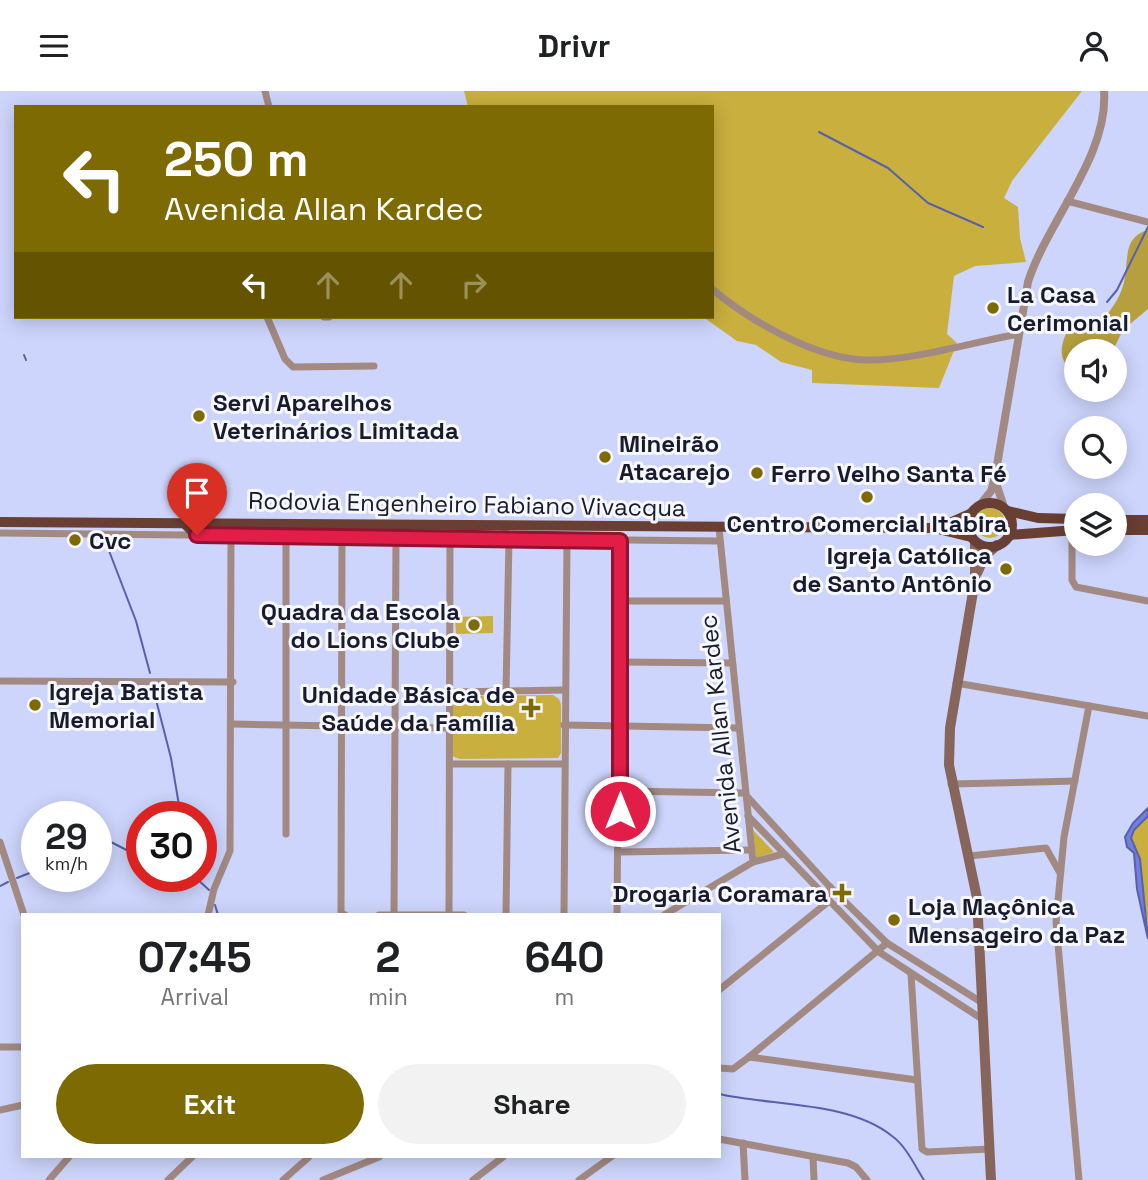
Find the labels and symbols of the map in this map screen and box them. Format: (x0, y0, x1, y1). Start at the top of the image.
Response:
place label: La Casa Cerimonial (1007, 279, 1129, 338)
marker: La Casa Cerimonial (985, 300, 1001, 316)
place label: Servi Aparelhos Veterinários Limitada (213, 387, 459, 446)
marker: Servi Aparelhos Veterinários Limitada (191, 408, 207, 424)
place label: Mineirão Atacarejo (619, 428, 730, 487)
marker: Mineirão Atacarejo (597, 449, 613, 465)
place label: Ferro Velho Santa Fé (771, 458, 1007, 489)
pin (167, 463, 227, 535)
marker: Ferro Velho Santa Fé (749, 465, 765, 481)
street label: Rodovia Engenheiro Fabiano Vivacqua (248, 485, 686, 523)
marker: Centro Comercial Itabira (859, 489, 875, 505)
place label: Centro Comercial Itabira (727, 508, 1008, 539)
place label: Cvc (89, 525, 131, 556)
marker: Cvc (67, 532, 83, 548)
place label: Igreja Católica de Santo Antônio (792, 540, 992, 599)
marker: Igreja Católica de Santo Antônio (998, 561, 1014, 577)
place label: Quadra da Escola do Lions Clube (261, 596, 460, 655)
street label: Avenida Allan Kardec (692, 613, 748, 855)
marker: Quadra da Escola do Lions Clube (466, 617, 482, 633)
place label: Igreja Batista Memorial (49, 676, 204, 735)
place label: Unidade Básica de Saúde da Família (302, 679, 515, 738)
marker: Igreja Batista Memorial (27, 697, 43, 713)
marker: Unidade Básica de Saúde da Família (521, 698, 541, 718)
position arrow (583, 774, 657, 848)
speed limit sign: 30 (126, 801, 217, 892)
place label: Drogaria Coramara (613, 878, 828, 909)
marker: Drogaria Coramara (834, 885, 850, 901)
place label: Loja Maçônica Mensageiro da Paz (908, 891, 1125, 950)
marker: Loja Maçônica Mensageiro da Paz (886, 912, 902, 928)

